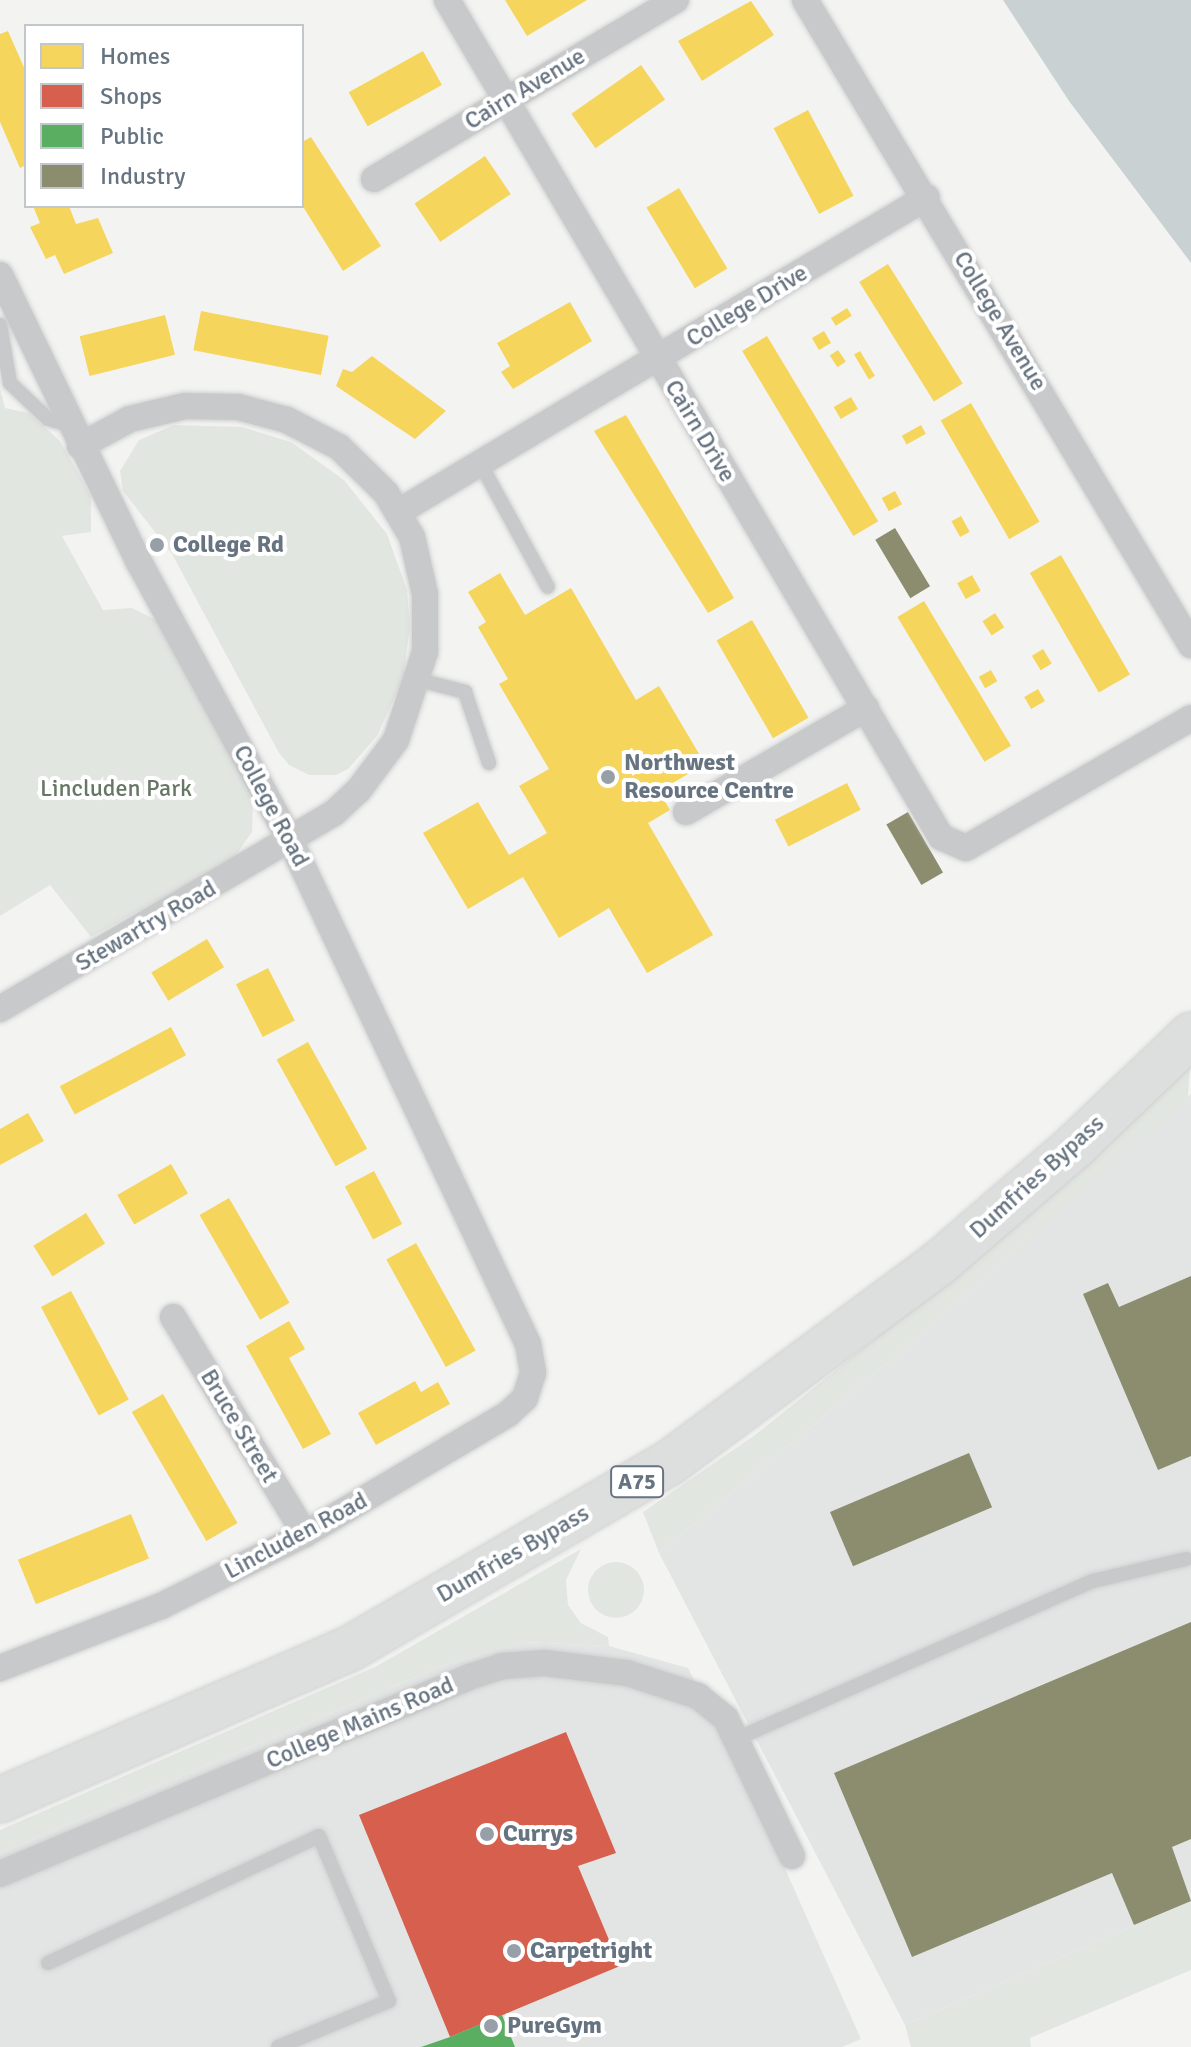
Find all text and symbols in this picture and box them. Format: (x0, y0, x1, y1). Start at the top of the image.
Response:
legend (24, 24, 304, 208)
text: Homes (100, 41, 170, 71)
street label: Cairn Avenue (460, 42, 590, 136)
text: Shops (100, 81, 162, 111)
text: Public (100, 121, 164, 151)
text: Industry (100, 161, 186, 191)
street label: College Avenue (947, 246, 1053, 396)
street label: College Drive (681, 259, 813, 353)
street label: Cairn Drive (658, 375, 742, 487)
place label: College Rd (173, 531, 284, 559)
marker: College Rd (148, 536, 166, 554)
street label: College Road (227, 740, 315, 872)
place label: Northwest Resource Centre (624, 749, 794, 805)
marker: Northwest Resource Centre (599, 768, 617, 786)
park label: Lincluden Park (40, 775, 192, 803)
street label: Stewartry Road (71, 874, 221, 978)
street label: Dumfries Bypass (964, 1109, 1110, 1245)
street label: Bruce Street (194, 1364, 284, 1488)
road number: A75 (609, 1464, 665, 1500)
street label: Lincluden Road (220, 1486, 372, 1586)
street label: Dumfries Bypass (432, 1499, 594, 1609)
street label: College Mains Road (262, 1671, 458, 1775)
place label: Currys (503, 1820, 573, 1848)
marker: Currys (478, 1825, 496, 1843)
place label: Carpetright (530, 1937, 652, 1965)
marker: Carpetright (505, 1942, 523, 1960)
place label: PureGym (507, 2012, 602, 2040)
marker: PureGym (482, 2017, 500, 2035)

